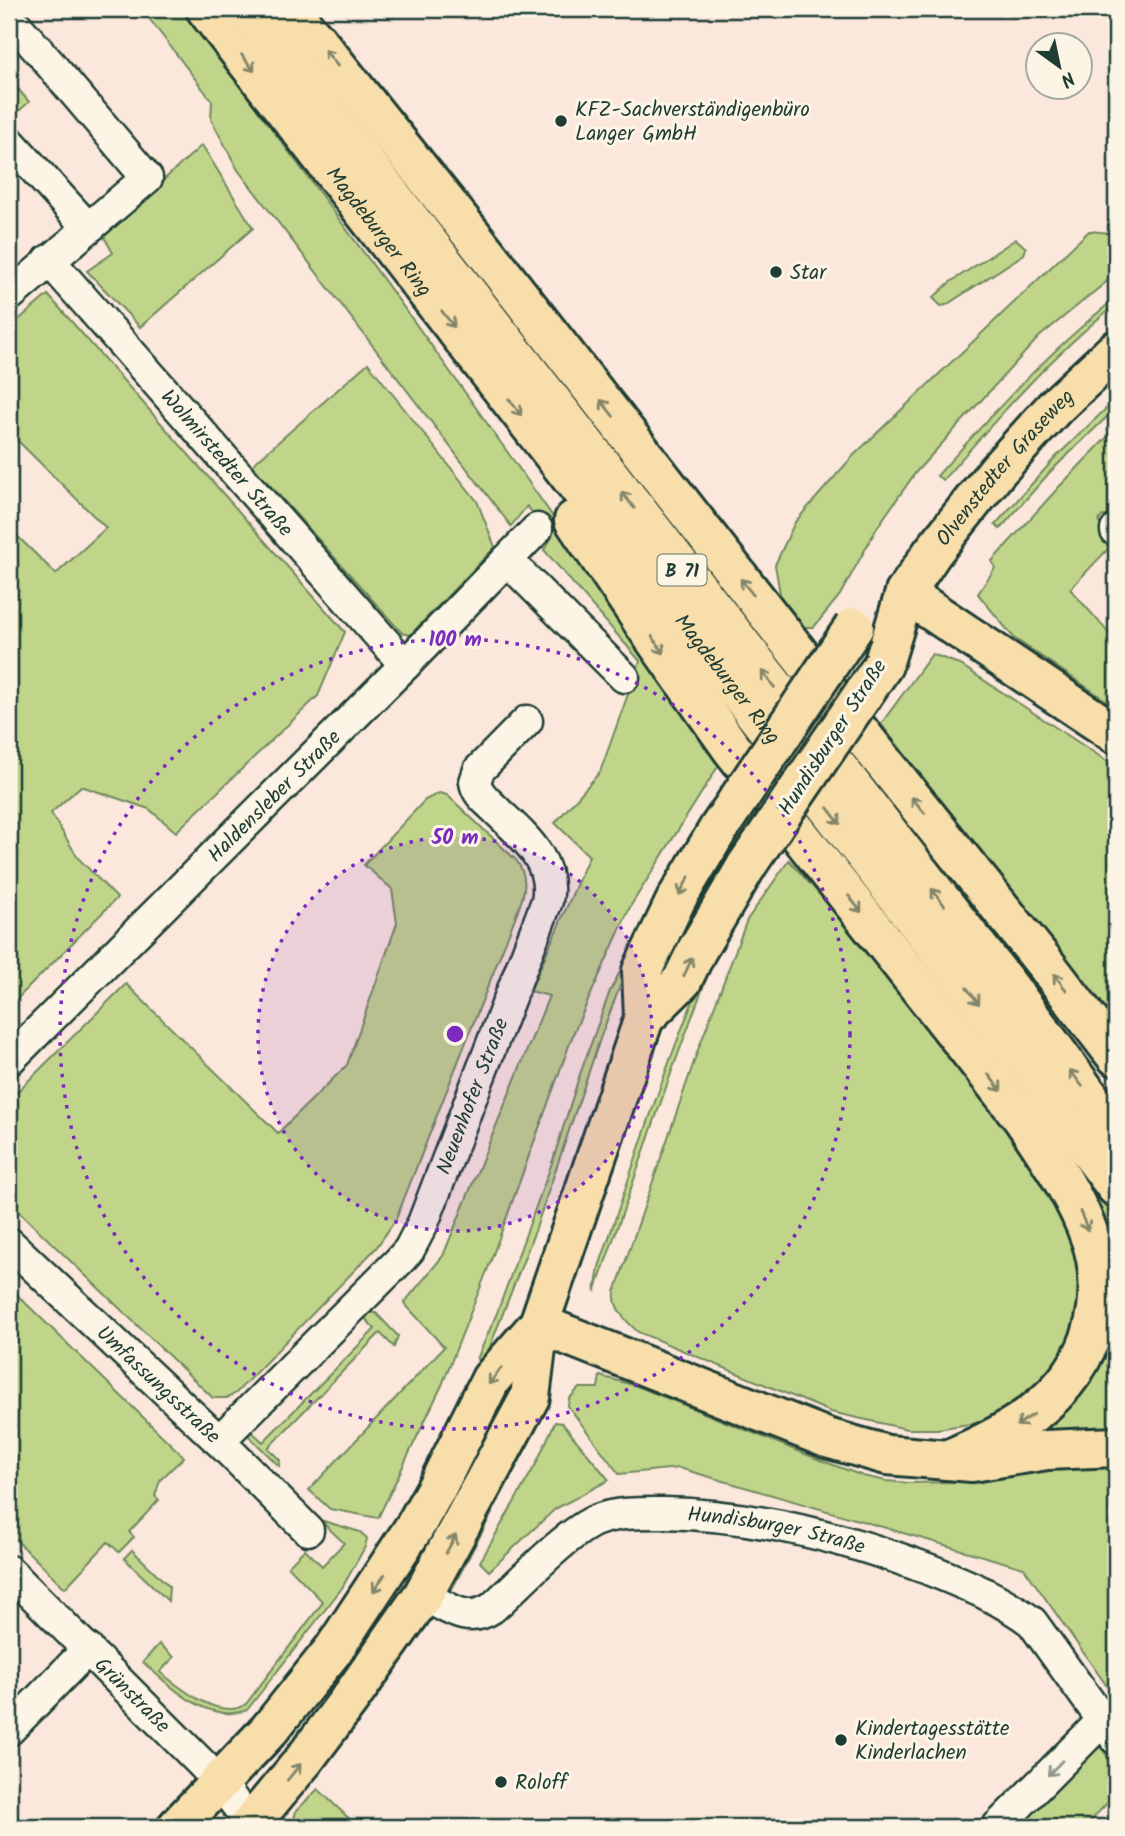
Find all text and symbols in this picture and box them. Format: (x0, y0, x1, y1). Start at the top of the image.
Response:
north arrow (1024, 32, 1094, 102)
one-way arrow (324, 50, 339, 68)
one-way arrow (241, 53, 256, 71)
text: N (1054, 63, 1080, 94)
place label: KFZ-Sachverständigenbüro Langer GmbH (575, 94, 810, 151)
marker: KFZ-Sachverständigenbüro Langer GmbH (553, 113, 569, 129)
street label: Magdeburger Ring (317, 160, 440, 305)
place label: Star (790, 257, 827, 290)
marker: Star (768, 264, 784, 280)
one-way arrow (441, 310, 456, 328)
street label: Wolmirstedter Straße (152, 382, 301, 546)
street label: Olvenstedter Graseweg (928, 382, 1083, 554)
one-way arrow (508, 397, 523, 416)
one-way arrow (599, 399, 614, 417)
one-way arrow (620, 491, 635, 509)
road number: B 71 (658, 554, 706, 586)
one-way arrow (740, 578, 755, 596)
street label: Magdeburger Ring (665, 607, 788, 752)
text: 100 m (428, 624, 482, 657)
one-way arrow (651, 635, 665, 654)
street label: Hundisburger Straße (770, 653, 897, 822)
one-way arrow (760, 670, 775, 688)
street label: Haldensleber Straße (200, 722, 350, 871)
one-way arrow (910, 796, 925, 814)
one-way arrow (827, 806, 842, 825)
text: 50 m (431, 822, 478, 855)
one-way arrow (677, 875, 690, 896)
one-way arrow (931, 888, 946, 906)
one-way arrow (847, 894, 862, 913)
one-way arrow (682, 957, 695, 978)
one-way arrow (1052, 973, 1067, 992)
one-way arrow (966, 986, 981, 1005)
street label: Neuenhofer Straße (428, 1013, 519, 1180)
centre of rings (443, 1022, 467, 1046)
one-way arrow (1068, 1069, 1083, 1088)
one-way arrow (988, 1073, 1003, 1092)
one-way arrow (1078, 1210, 1091, 1231)
street label: Umfassungsstraße (88, 1318, 228, 1453)
one-way arrow (487, 1367, 502, 1385)
one-way arrow (1015, 1413, 1035, 1427)
street label: Hundisburger Straße (686, 1499, 869, 1565)
one-way arrow (444, 1535, 458, 1555)
one-way arrow (371, 1573, 386, 1592)
street label: Grünstraße (86, 1650, 178, 1742)
place label: Kindertagesstätte Kinderlachen (855, 1713, 1010, 1770)
marker: Kindertagesstätte Kinderlachen (833, 1732, 849, 1748)
one-way arrow (1047, 1760, 1064, 1777)
one-way arrow (287, 1763, 302, 1781)
place label: Roloff (515, 1767, 569, 1800)
marker: Roloff (493, 1774, 509, 1790)

